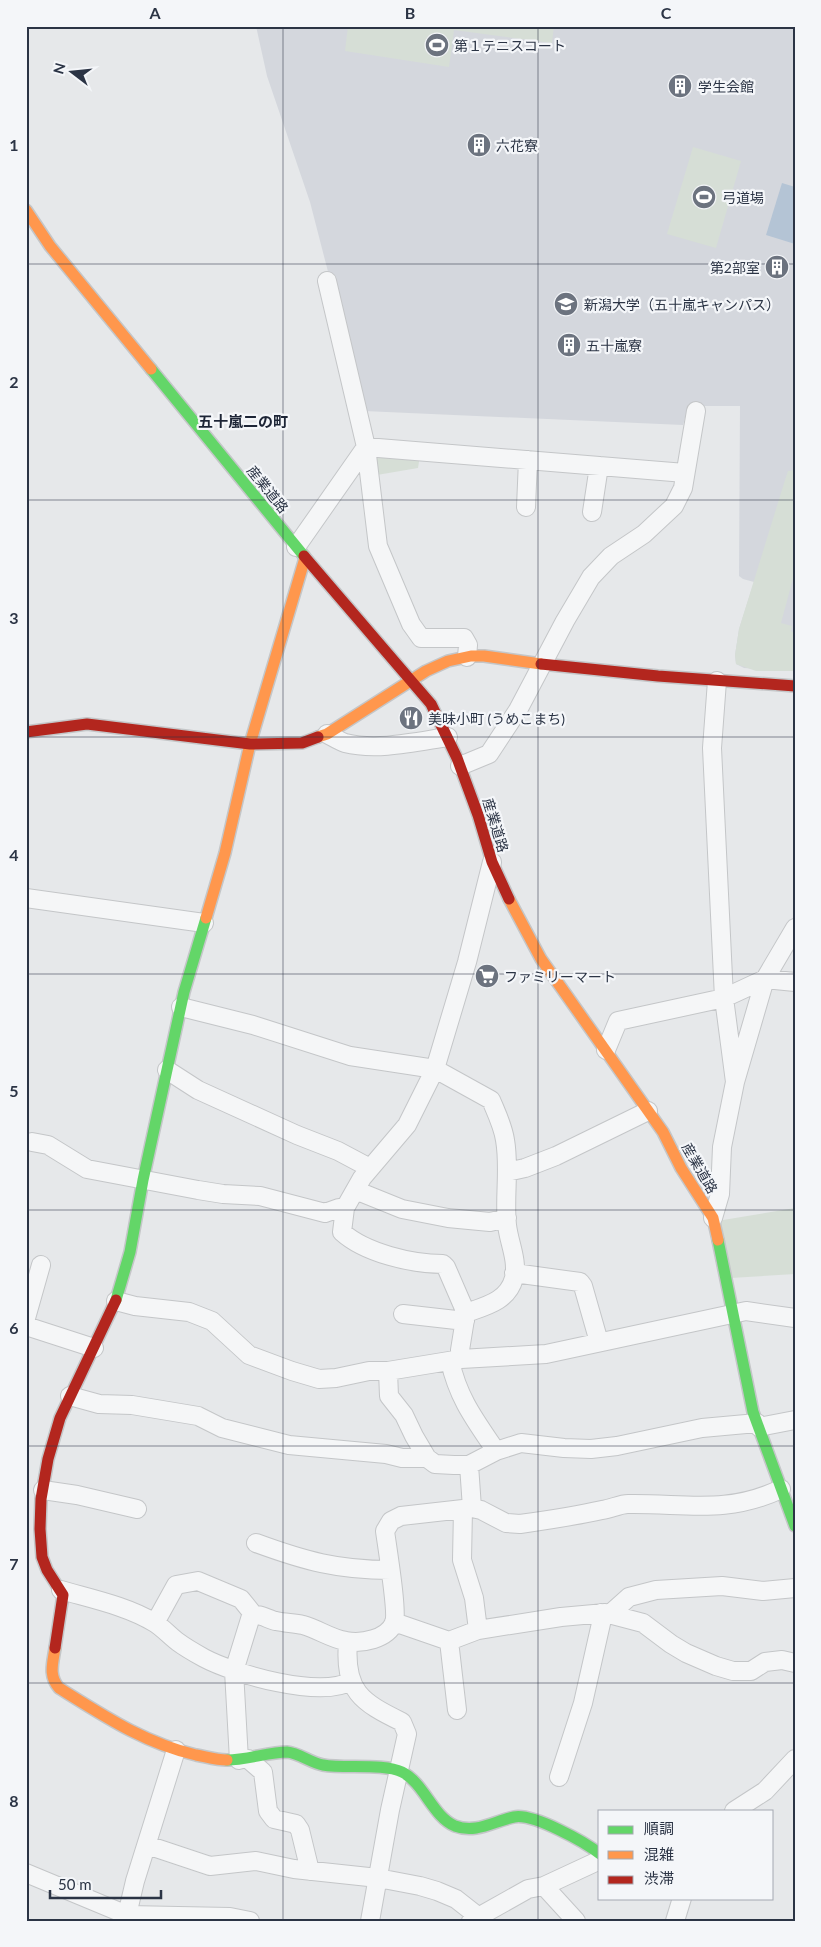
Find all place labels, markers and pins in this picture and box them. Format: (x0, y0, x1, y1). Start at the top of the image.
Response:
sports icon: 第１テニスコート (424, 32, 450, 58)
place label: 第１テニスコート (454, 37, 566, 54)
building icon: 学生会館 (667, 73, 693, 99)
place label: 学生会館 (698, 78, 754, 95)
building icon: 六花寮 (466, 132, 492, 158)
place label: 六花寮 (496, 137, 538, 154)
sports icon: 弓道場 (691, 184, 717, 210)
place label: 弓道場 (722, 189, 764, 206)
building icon: 第2部室 (764, 254, 790, 280)
place label: 第2部室 (710, 259, 760, 276)
school or university icon: 新潟大学（五十嵐キャンパス） (553, 291, 579, 317)
place label: 新潟大学（五十嵐キャンパス） (584, 296, 780, 313)
building icon: 五十嵐寮 (556, 332, 582, 358)
place label: 五十嵐寮 (586, 337, 642, 354)
restaurant icon: 美味小町 (うめこまち) (398, 705, 424, 731)
place label: 美味小町 (うめこまち) (428, 710, 565, 727)
supermarket icon: ファミリーマート (474, 963, 500, 989)
place label: ファミリーマート (504, 968, 616, 985)

